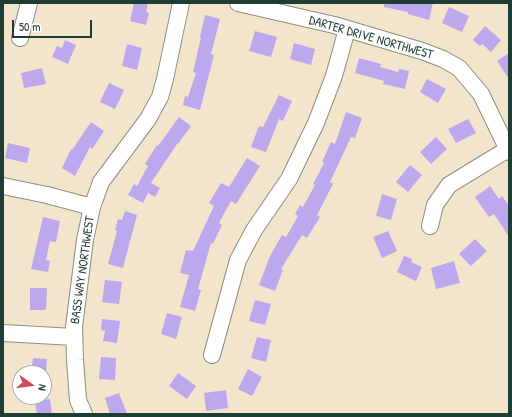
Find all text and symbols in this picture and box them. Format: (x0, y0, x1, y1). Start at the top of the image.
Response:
scale bar (14, 12, 94, 38)
street label: DARTER DRIVE NORTHWEST (307, 13, 435, 63)
text: 50 m (19, 18, 40, 35)
street label: BASS WAY NORTHWEST (68, 215, 98, 325)
north arrow (12, 365, 52, 405)
text: N (35, 383, 50, 392)

